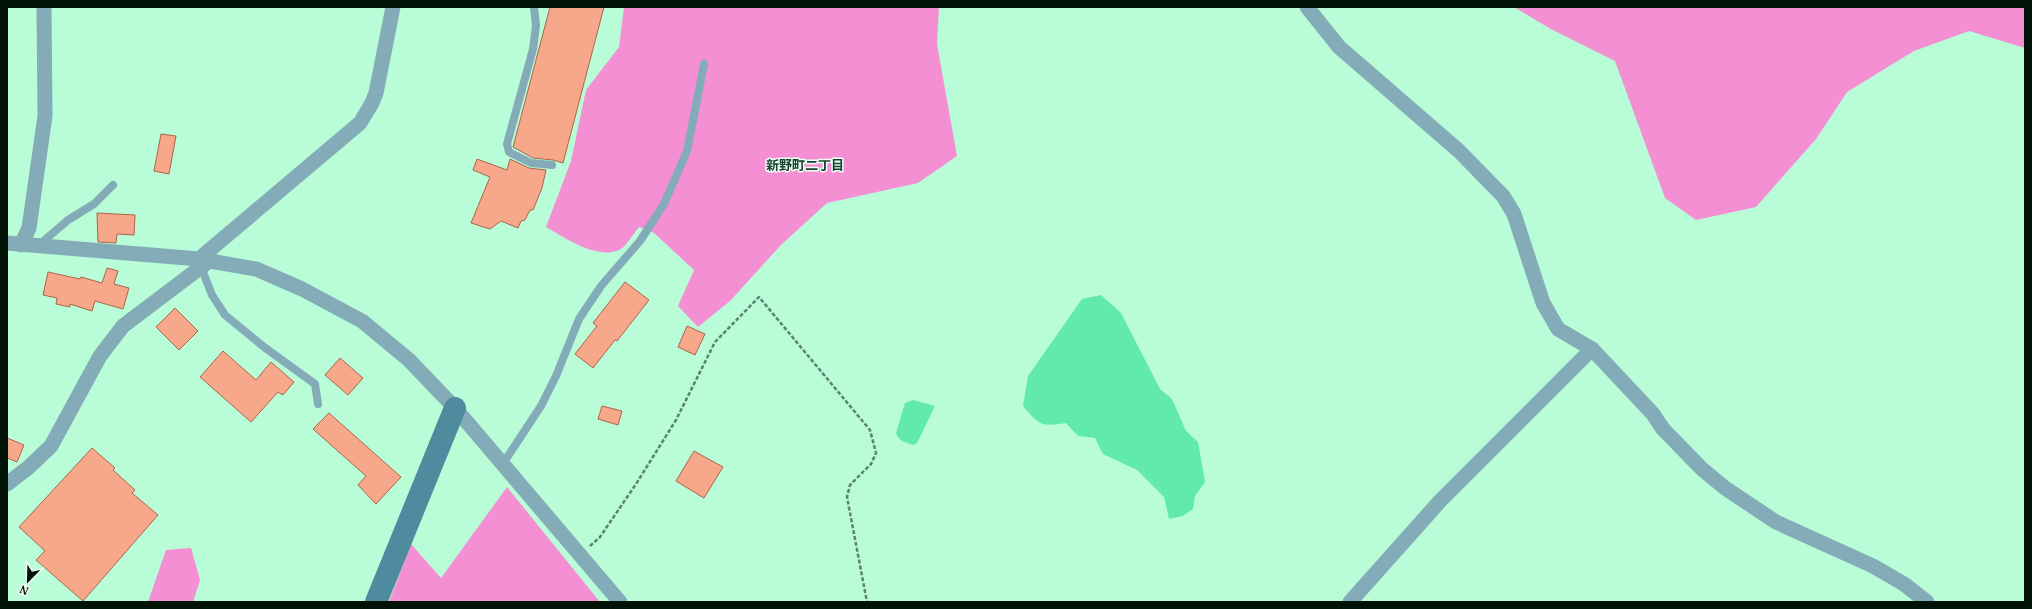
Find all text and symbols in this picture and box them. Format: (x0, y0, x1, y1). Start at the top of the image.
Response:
district label: 新野町二丁目 (766, 156, 844, 174)
north arrow (8, 561, 48, 601)
text: N (17, 582, 31, 598)

